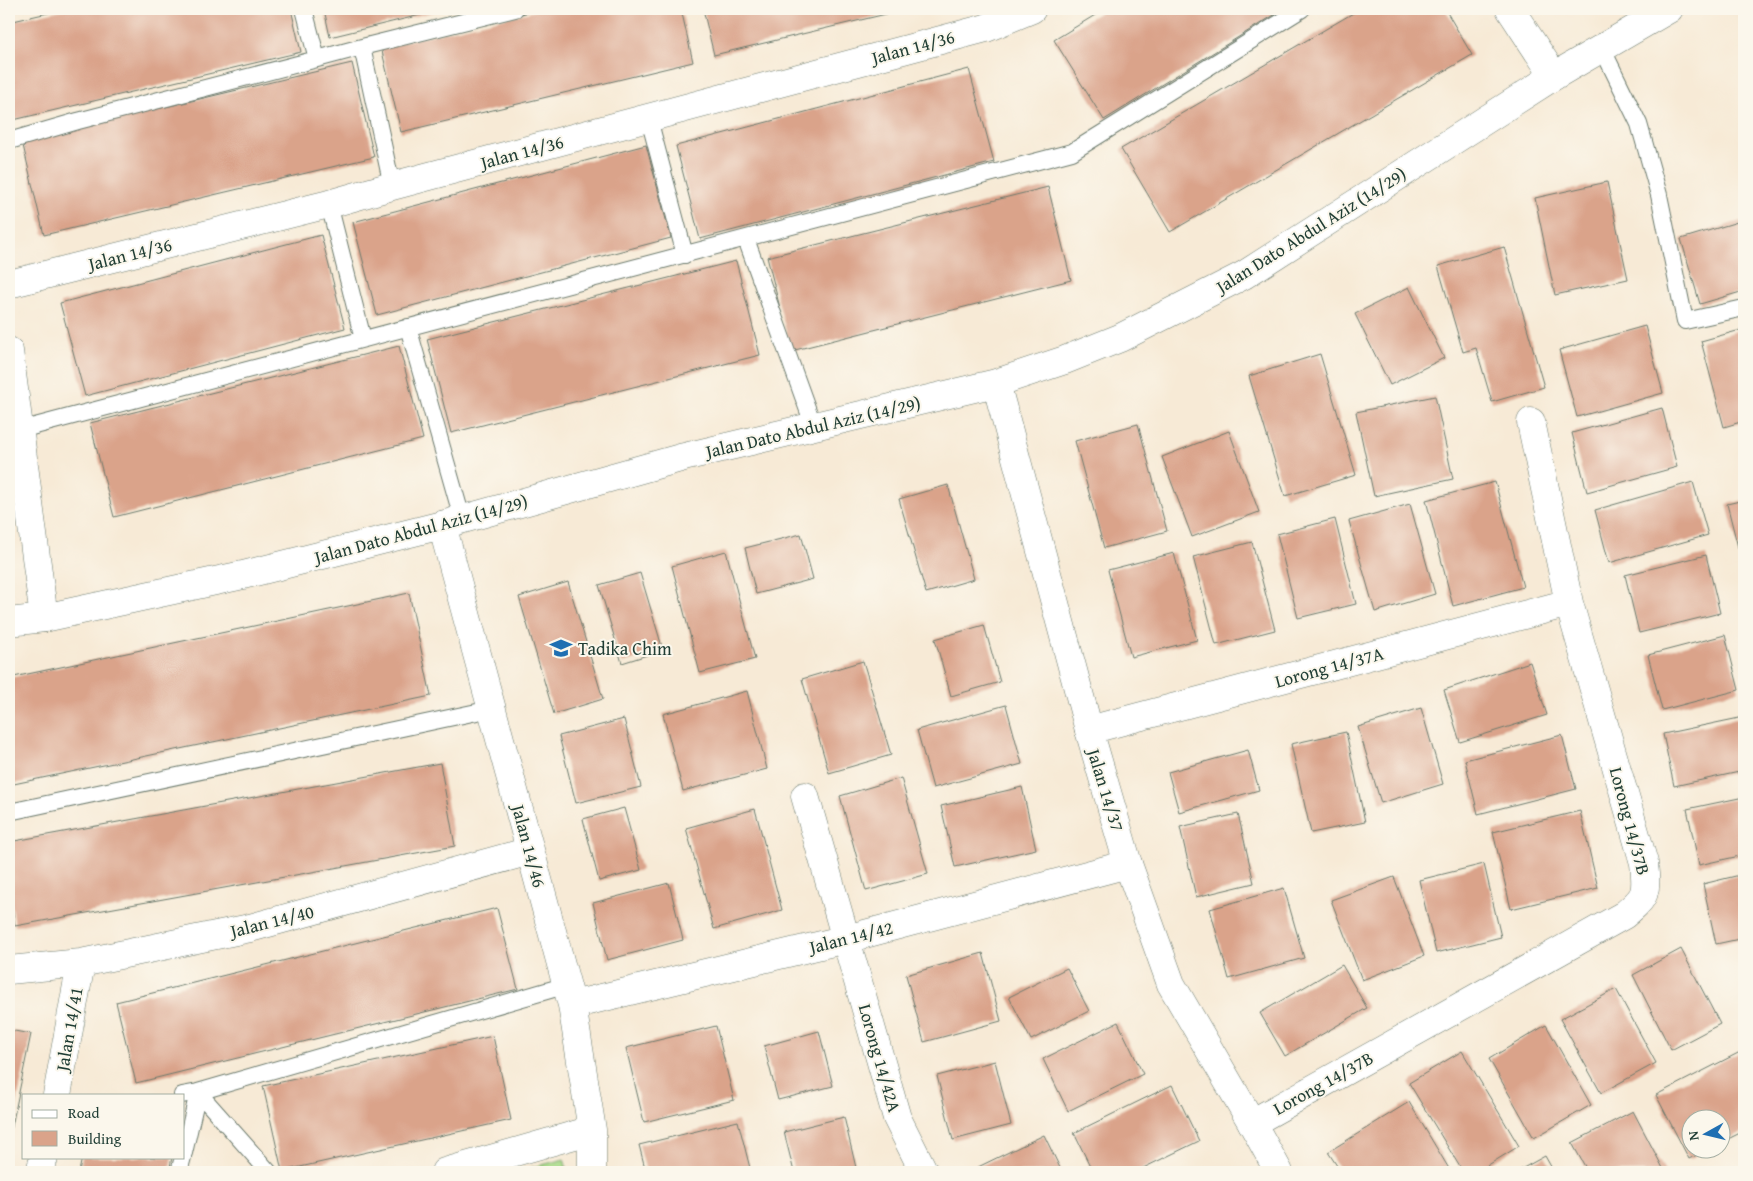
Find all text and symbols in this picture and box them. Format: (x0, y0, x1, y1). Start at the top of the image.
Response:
street label: Jalan 14/36 (867, 23, 958, 72)
street label: Jalan 14/36 (476, 128, 567, 177)
street label: Jalan Dato Abdul Aziz (14/29) (1209, 160, 1411, 301)
street label: Jalan 14/36 (84, 231, 174, 278)
street label: Jalan Dato Abdul Aziz (14/29) (701, 389, 923, 465)
street label: Jalan Dato Abdul Aziz (14/29) (309, 488, 531, 571)
school or university icon: Tadika Chim (548, 635, 574, 661)
place label: Tadika Chim (578, 635, 672, 662)
street label: Lorong 14/37A (1272, 640, 1386, 694)
street label: Jalan 14/37 (1080, 744, 1131, 835)
street label: Lorong 14/37B (1603, 764, 1657, 878)
street label: Jalan 14/46 (504, 800, 553, 891)
street label: Jalan 14/40 (226, 898, 317, 945)
street label: Jalan 14/42 (805, 914, 895, 961)
street label: Jalan 14/41 (48, 985, 90, 1075)
street label: Lorong 14/42A (852, 1001, 908, 1115)
street label: Lorong 14/37B (1268, 1044, 1378, 1122)
legend (22, 1094, 185, 1158)
text: Road (68, 1102, 99, 1123)
north arrow (1680, 1108, 1730, 1158)
text: Building (68, 1128, 122, 1149)
text: N (1682, 1129, 1704, 1142)

